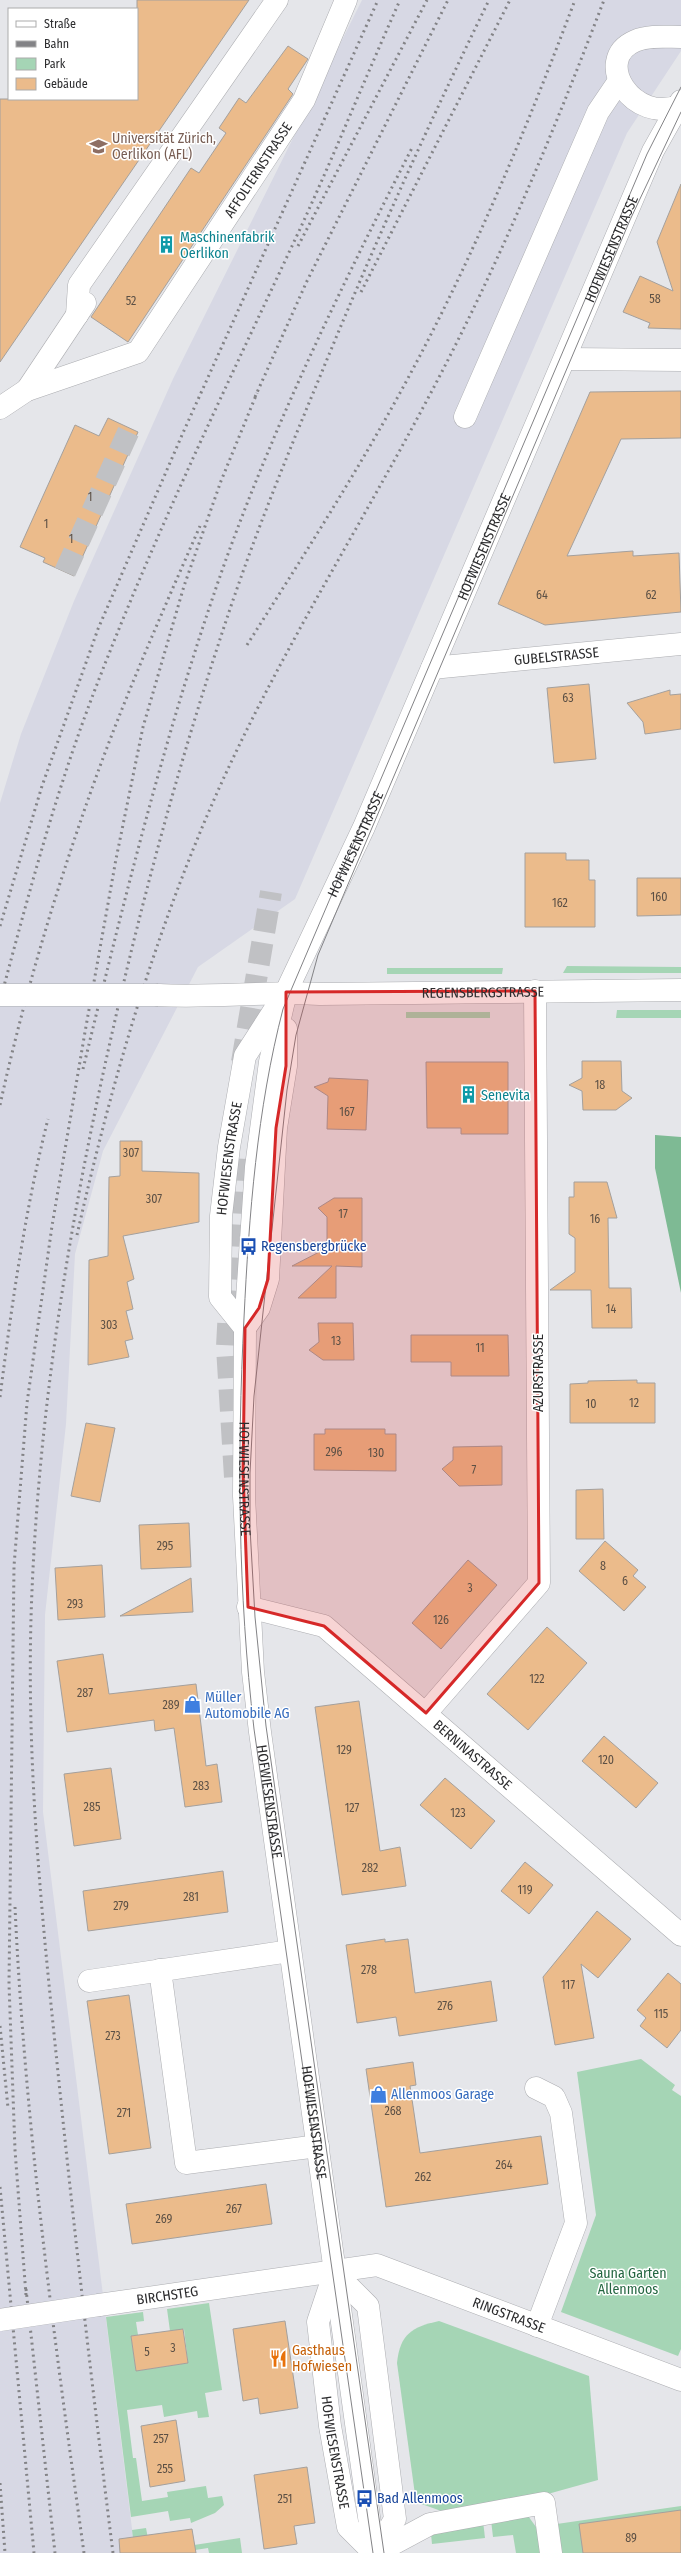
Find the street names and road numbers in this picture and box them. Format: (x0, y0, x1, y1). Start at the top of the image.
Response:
street label: AFFOLTERNSTRASSE (221, 119, 296, 221)
street label: HOFWIESENSTRASSE (581, 193, 642, 305)
street label: HOFWIESENSTRASSE (454, 491, 515, 603)
street label: GUBELSTRASSE (513, 644, 600, 669)
street label: HOFWIESENSTRASSE (324, 788, 387, 900)
street label: REGENSBERGSTRASSE (422, 984, 545, 1002)
street label: HOFWIESENSTRASSE (213, 1100, 246, 1216)
street label: AZURSTRASSE (530, 1334, 547, 1412)
street label: HOFWIESENSTRASSE (235, 1422, 254, 1537)
street label: BERNINASTRASSE (430, 1716, 515, 1794)
street label: HOFWIESENSTRASSE (253, 1744, 286, 1860)
street label: HOFWIESENSTRASSE (297, 2065, 330, 2181)
street label: BIRCHSTEG (135, 2283, 199, 2308)
street label: RINGSTRASSE (470, 2294, 548, 2337)
street label: HOFWIESENSTRASSE (318, 2395, 353, 2511)

